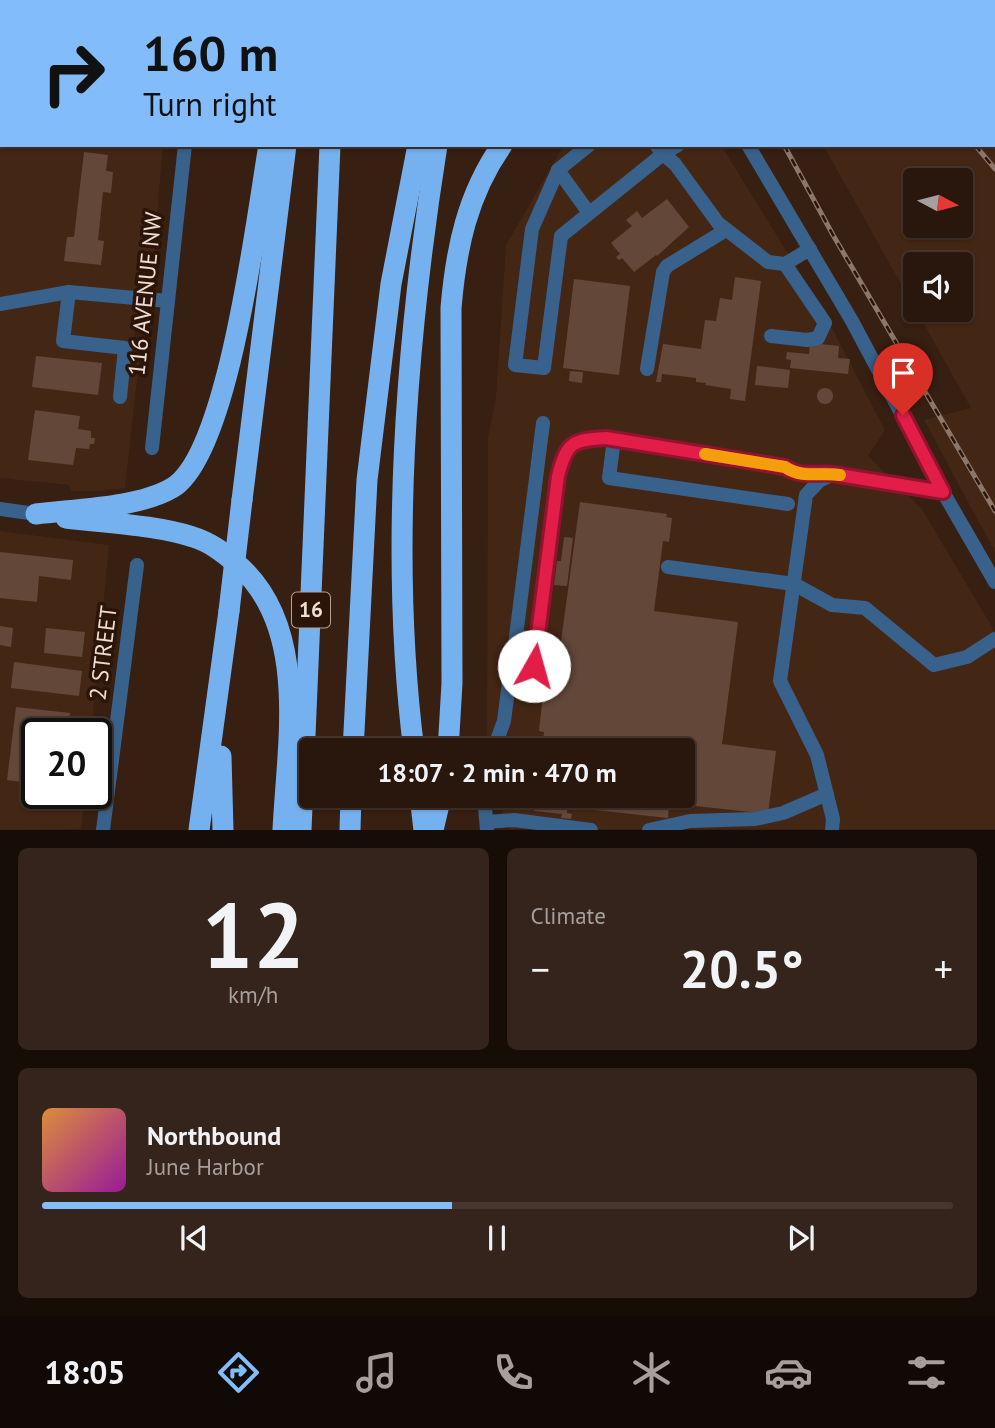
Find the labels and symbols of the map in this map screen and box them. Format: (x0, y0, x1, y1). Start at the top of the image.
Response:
north arrow (903, 168, 973, 238)
street label: 116 AVENUE NW (121, 211, 168, 377)
pin (873, 343, 933, 415)
road number: 16 (292, 592, 330, 628)
street label: 2 STREET (82, 604, 123, 702)
position arrow (497, 629, 571, 703)
speed limit sign: 20 (21, 718, 112, 809)

